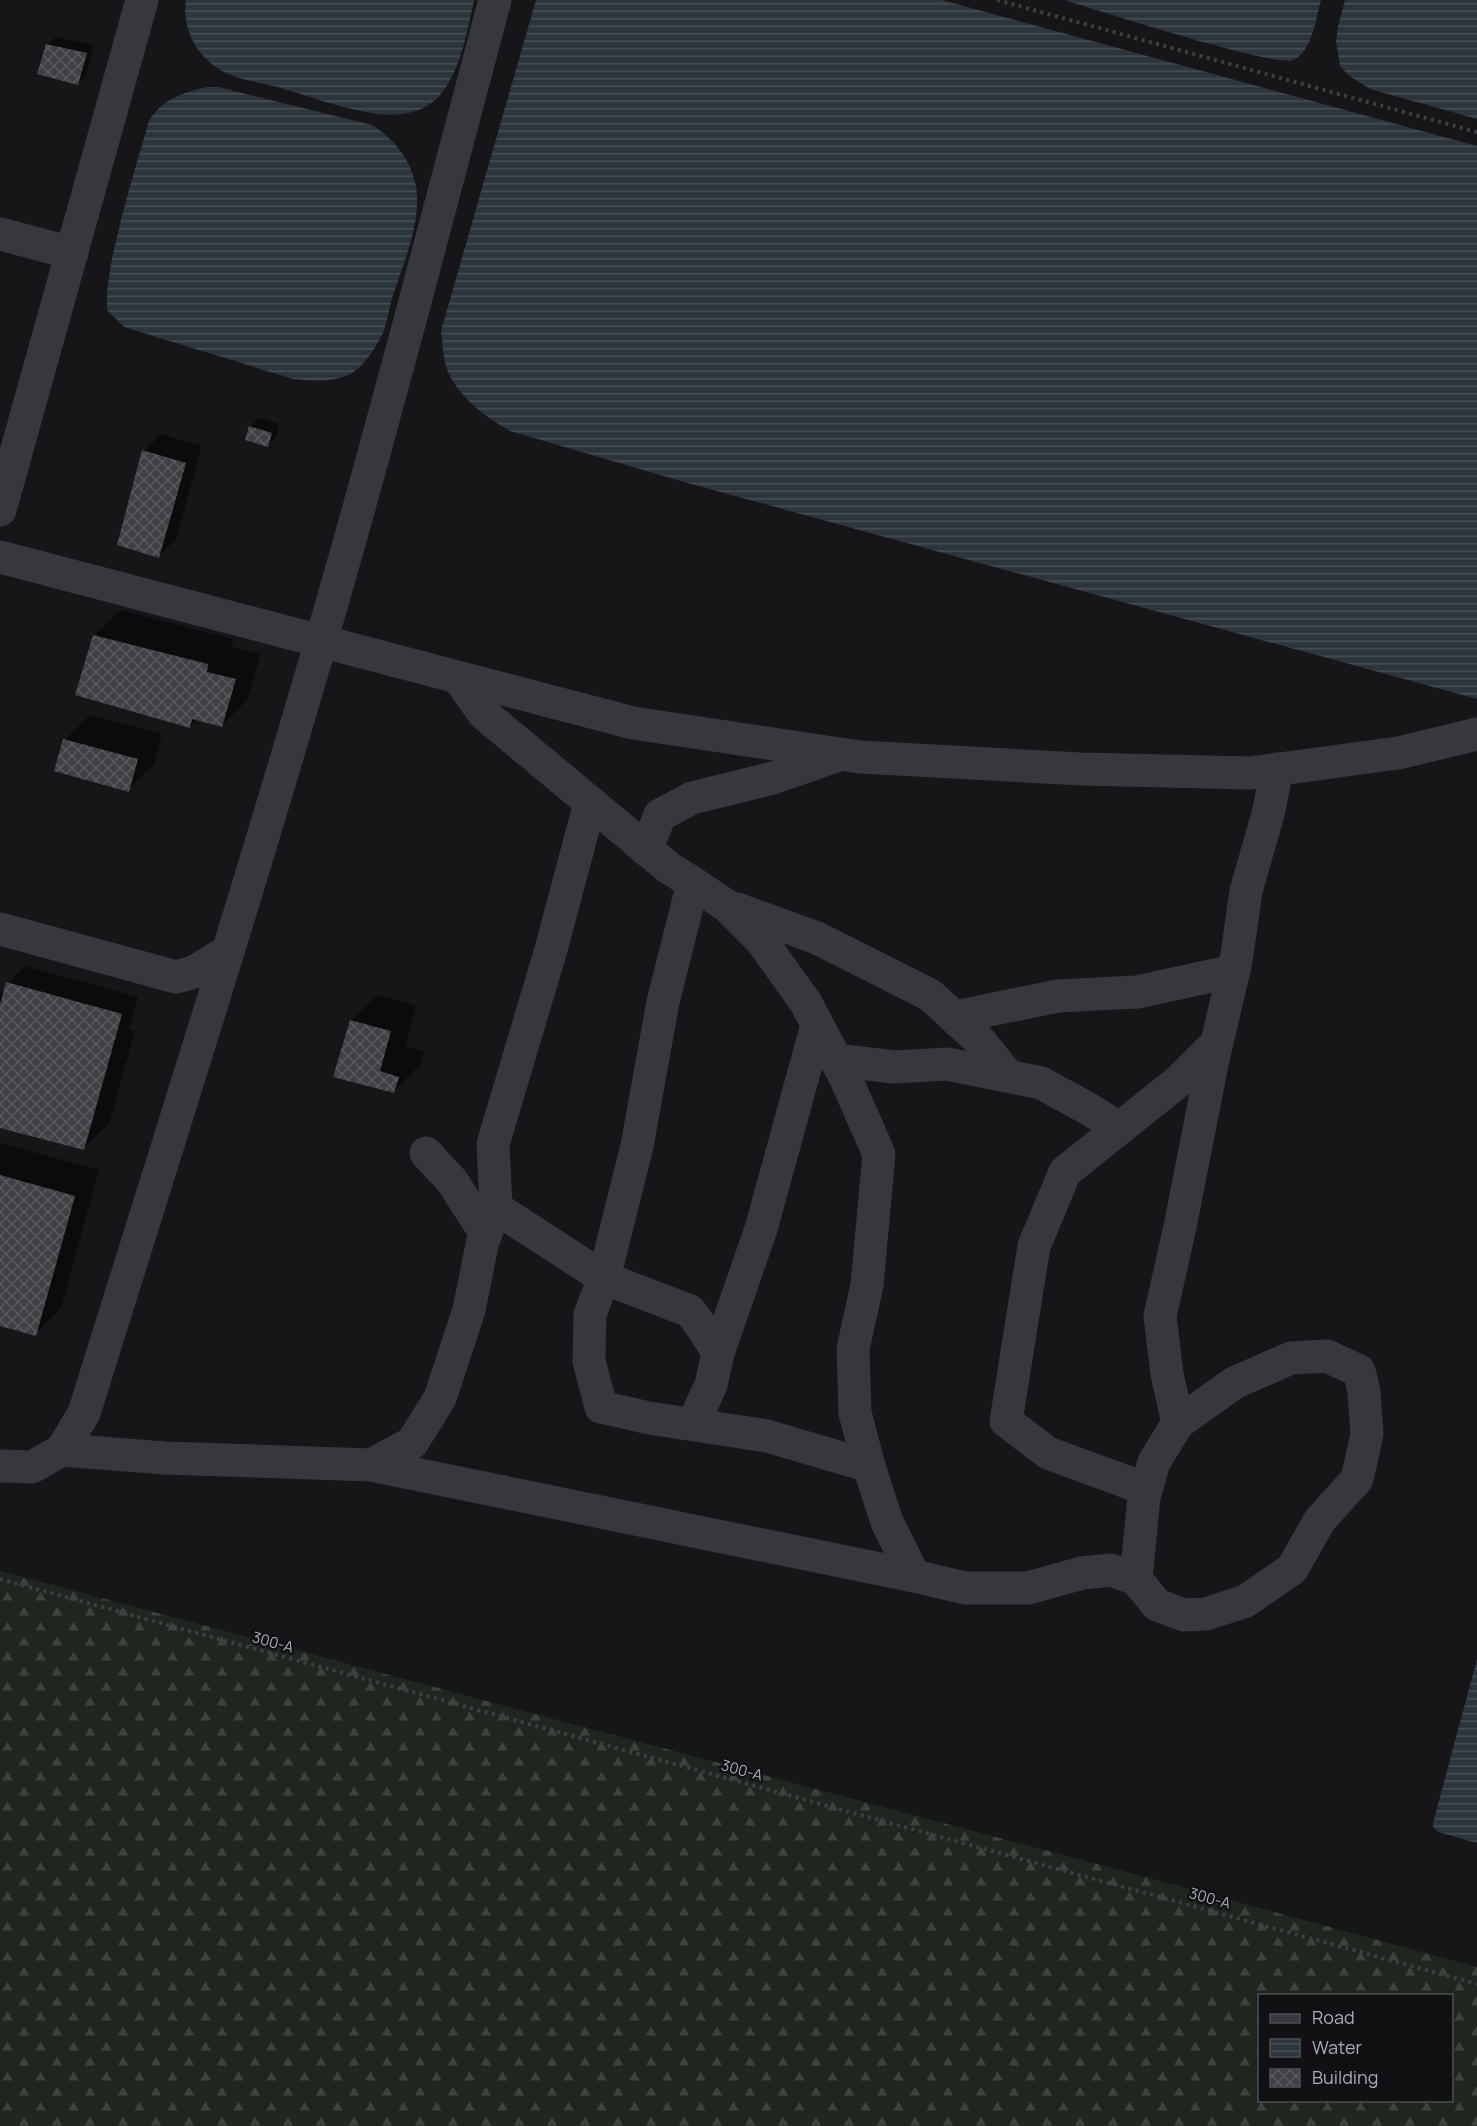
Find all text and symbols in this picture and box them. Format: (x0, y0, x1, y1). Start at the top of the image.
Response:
street label: 300-A (250, 1626, 297, 1658)
street label: 300-A (719, 1754, 766, 1786)
street label: 300-A (1187, 1882, 1234, 1914)
legend (1258, 1994, 1453, 2102)
text: Road (1312, 2005, 1355, 2029)
text: Water (1312, 2035, 1362, 2059)
text: Building (1312, 2065, 1378, 2089)

